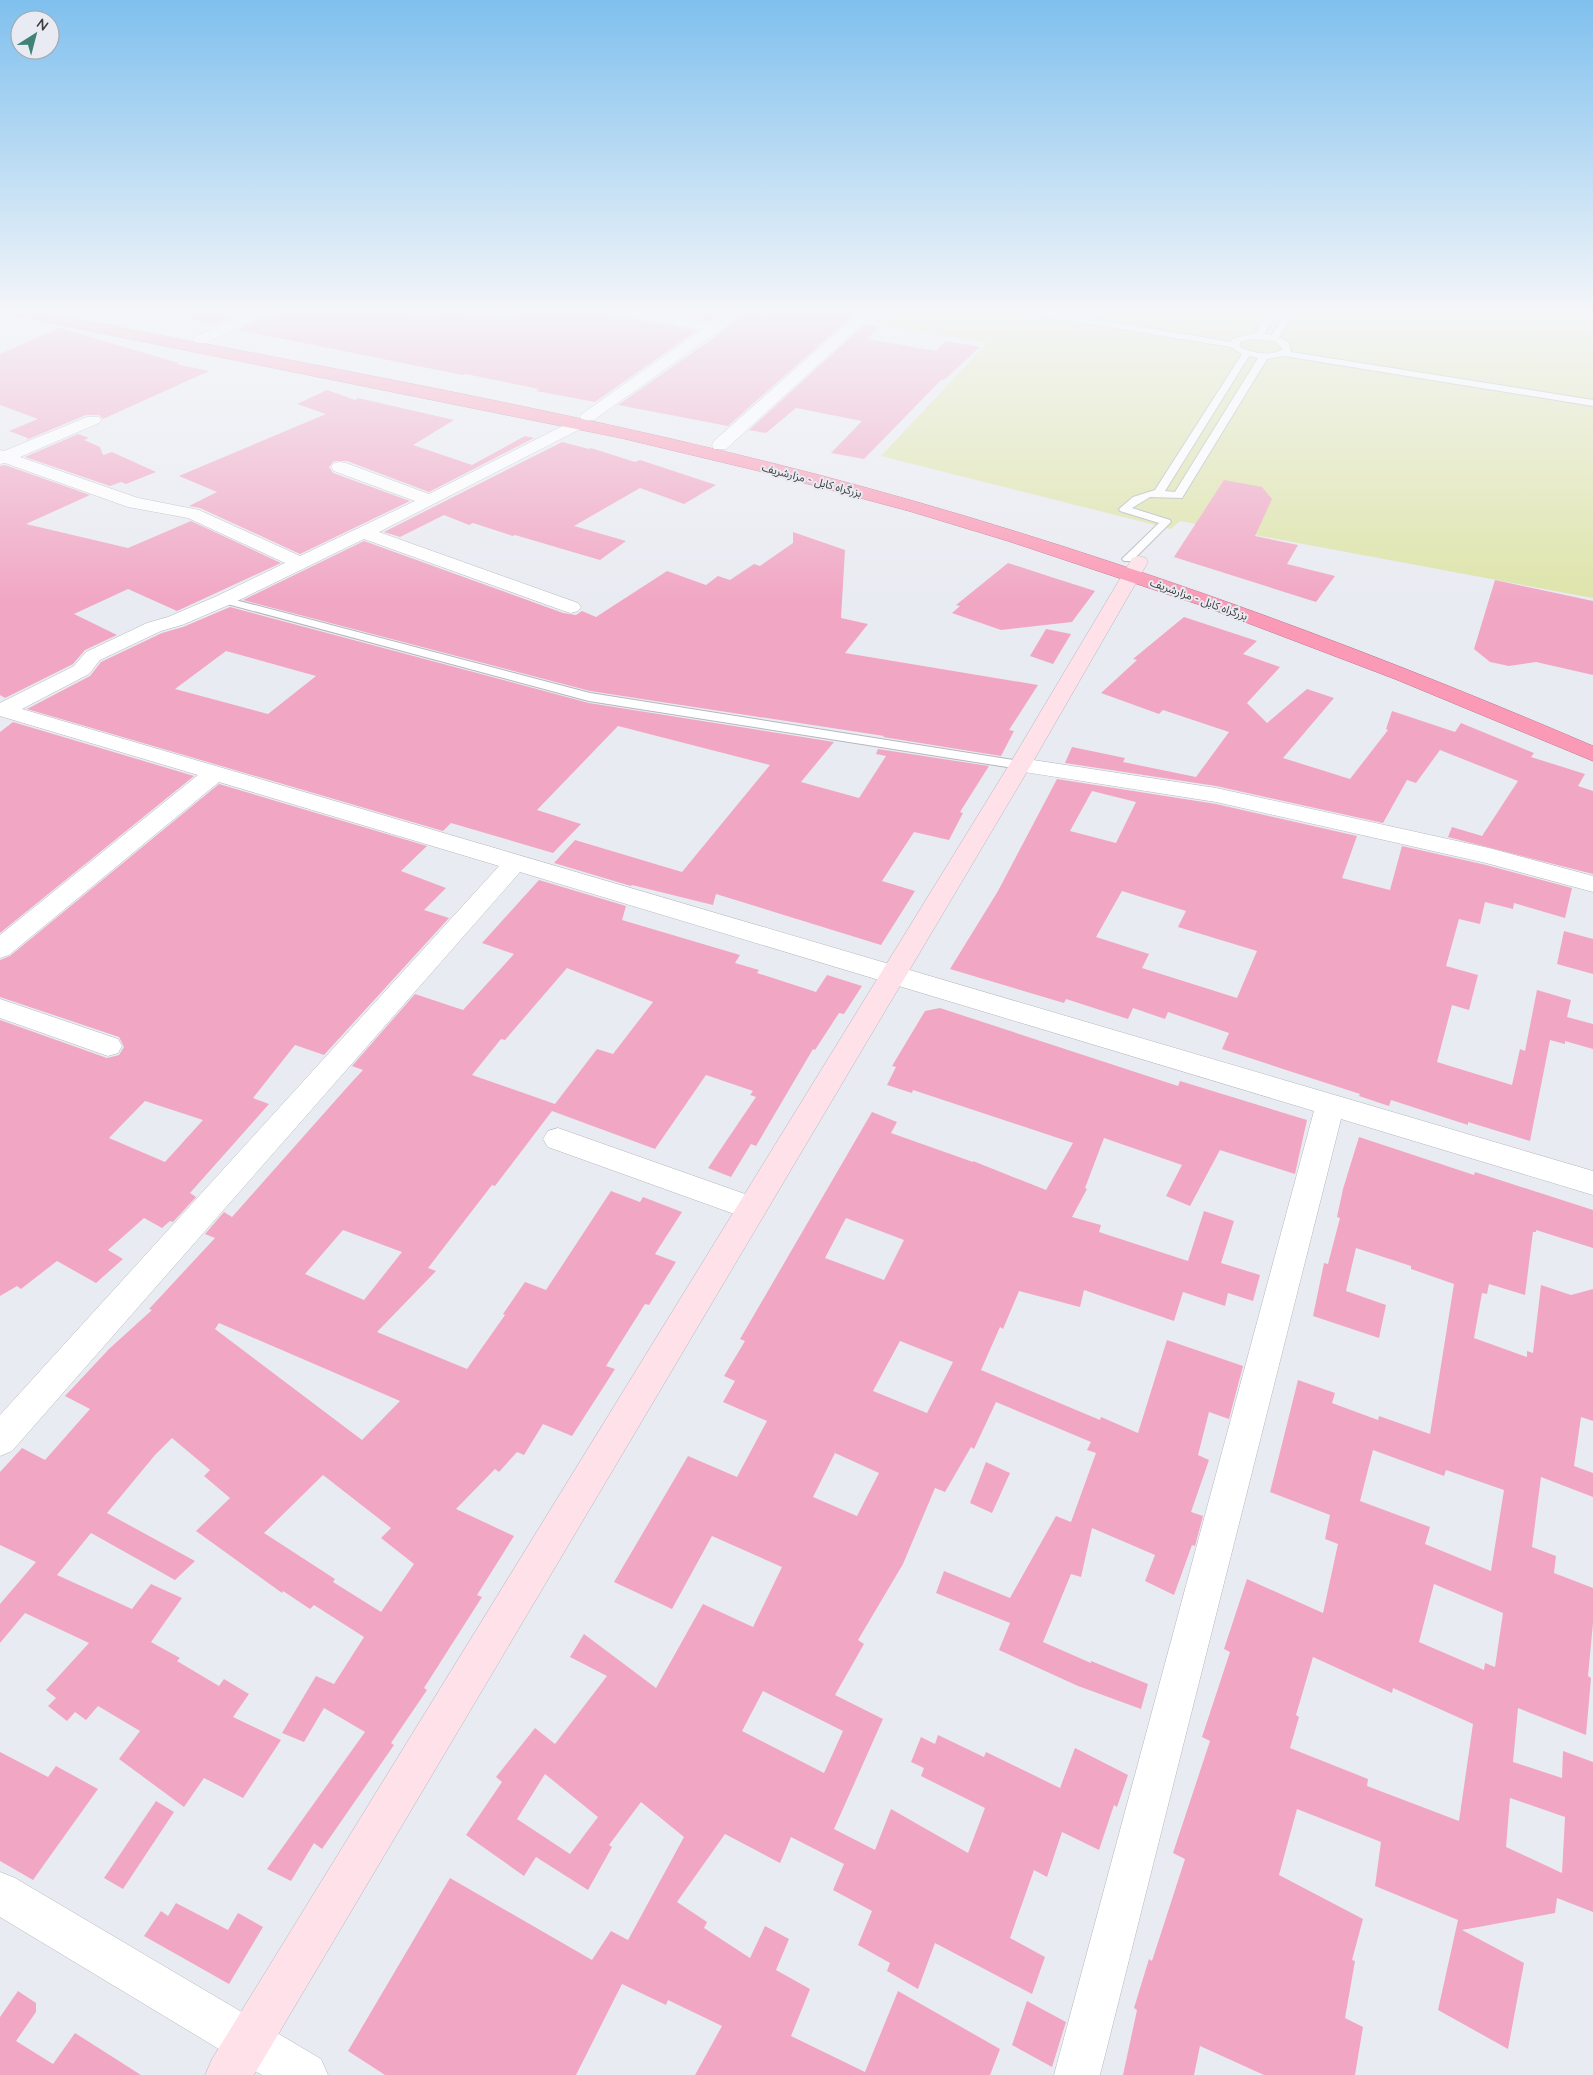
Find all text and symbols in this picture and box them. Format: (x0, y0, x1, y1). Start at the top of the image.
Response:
north arrow (10, 10, 60, 60)
text: N (33, 14, 52, 35)
street label: بزرگراه کابل - مزارشریف (761, 460, 864, 500)
street label: بزرگراه کابل - مزارشریف (1148, 575, 1250, 623)

